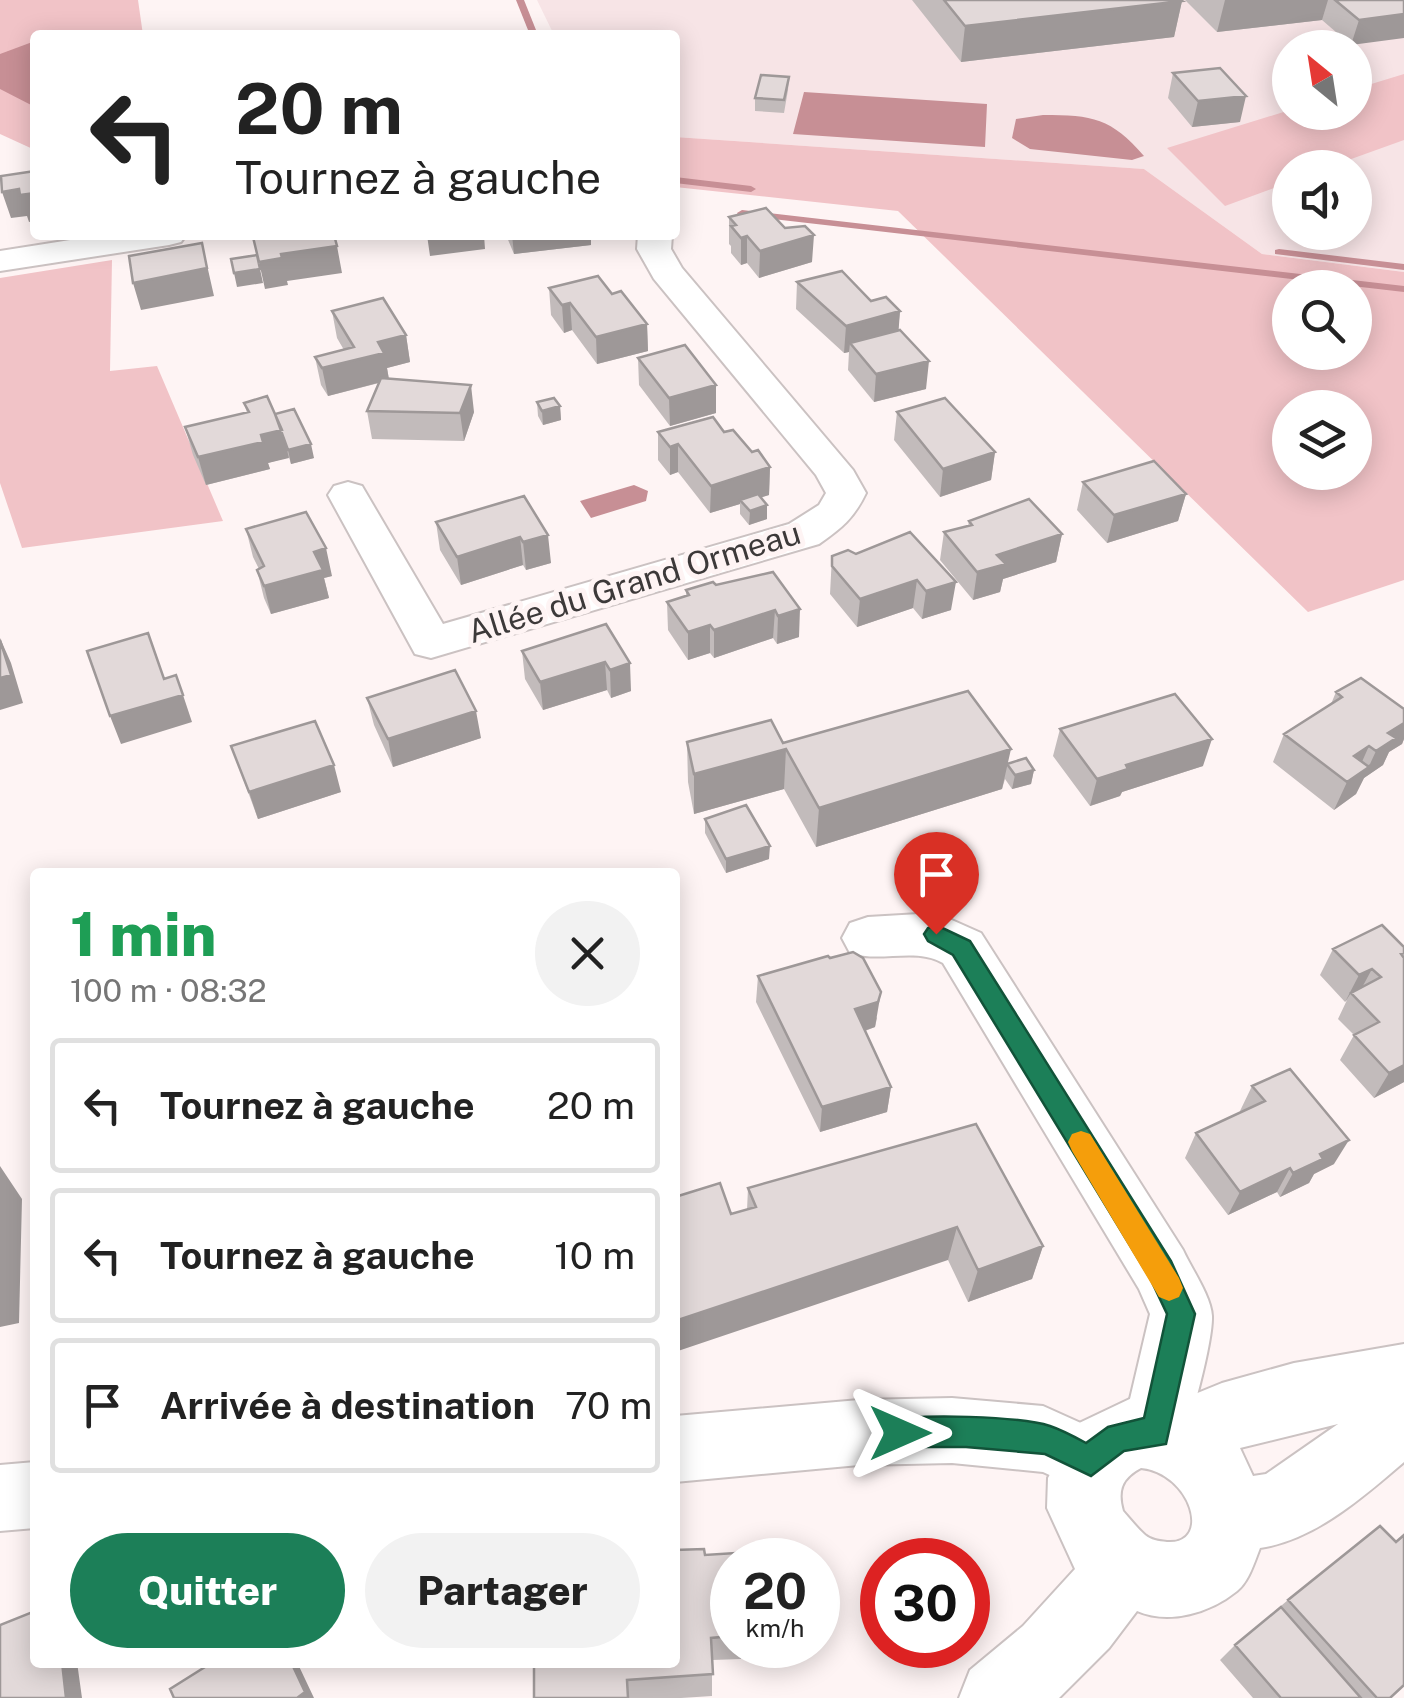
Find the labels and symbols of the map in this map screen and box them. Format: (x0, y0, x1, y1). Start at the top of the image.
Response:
north arrow (1272, 30, 1372, 130)
street label: Allée du Grand Ormeau (463, 514, 805, 650)
pin (894, 832, 979, 935)
position arrow (848, 1381, 952, 1485)
speed limit sign: 30 (860, 1538, 990, 1668)

